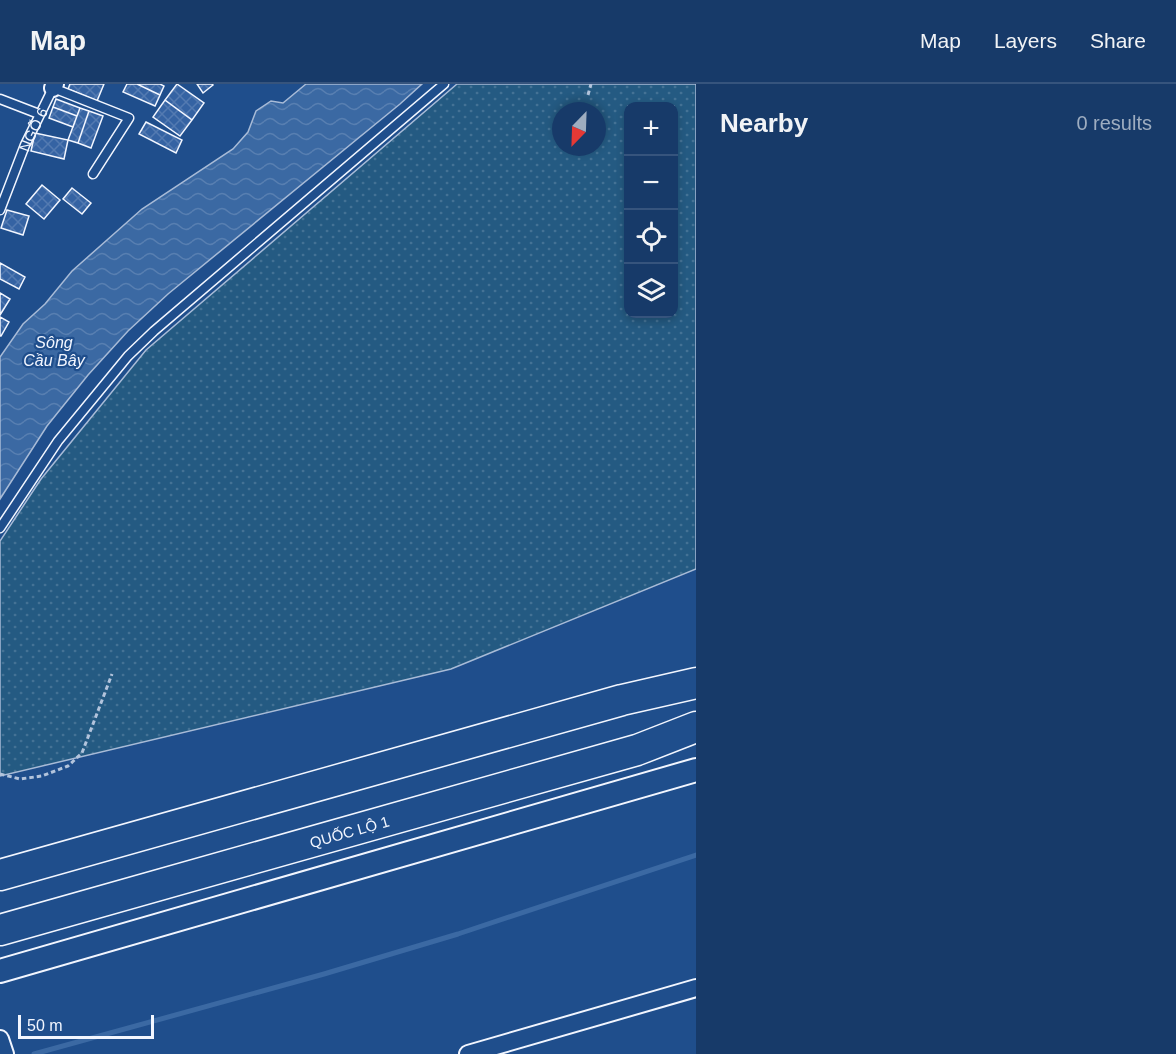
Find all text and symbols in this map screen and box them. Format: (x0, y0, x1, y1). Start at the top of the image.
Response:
text: Map (30, 25, 86, 56)
text: Map (920, 29, 961, 52)
text: Layers (994, 29, 1057, 52)
text: Share (1090, 29, 1146, 52)
north arrow (552, 102, 606, 156)
map controls (624, 102, 678, 318)
button: + (624, 102, 678, 156)
street label: NGÕ 6 (15, 105, 51, 154)
text: Nearby (720, 108, 808, 138)
text: 0 results (1076, 112, 1152, 134)
button: − (624, 156, 678, 210)
button: locate (624, 210, 678, 264)
button: layers (624, 264, 678, 318)
water label: Sông Cầu Bây (23, 334, 86, 369)
street label: QUỐC LỘ 1 (308, 812, 391, 851)
scale bar (18, 1012, 154, 1040)
text: 50 m (27, 1017, 63, 1034)

